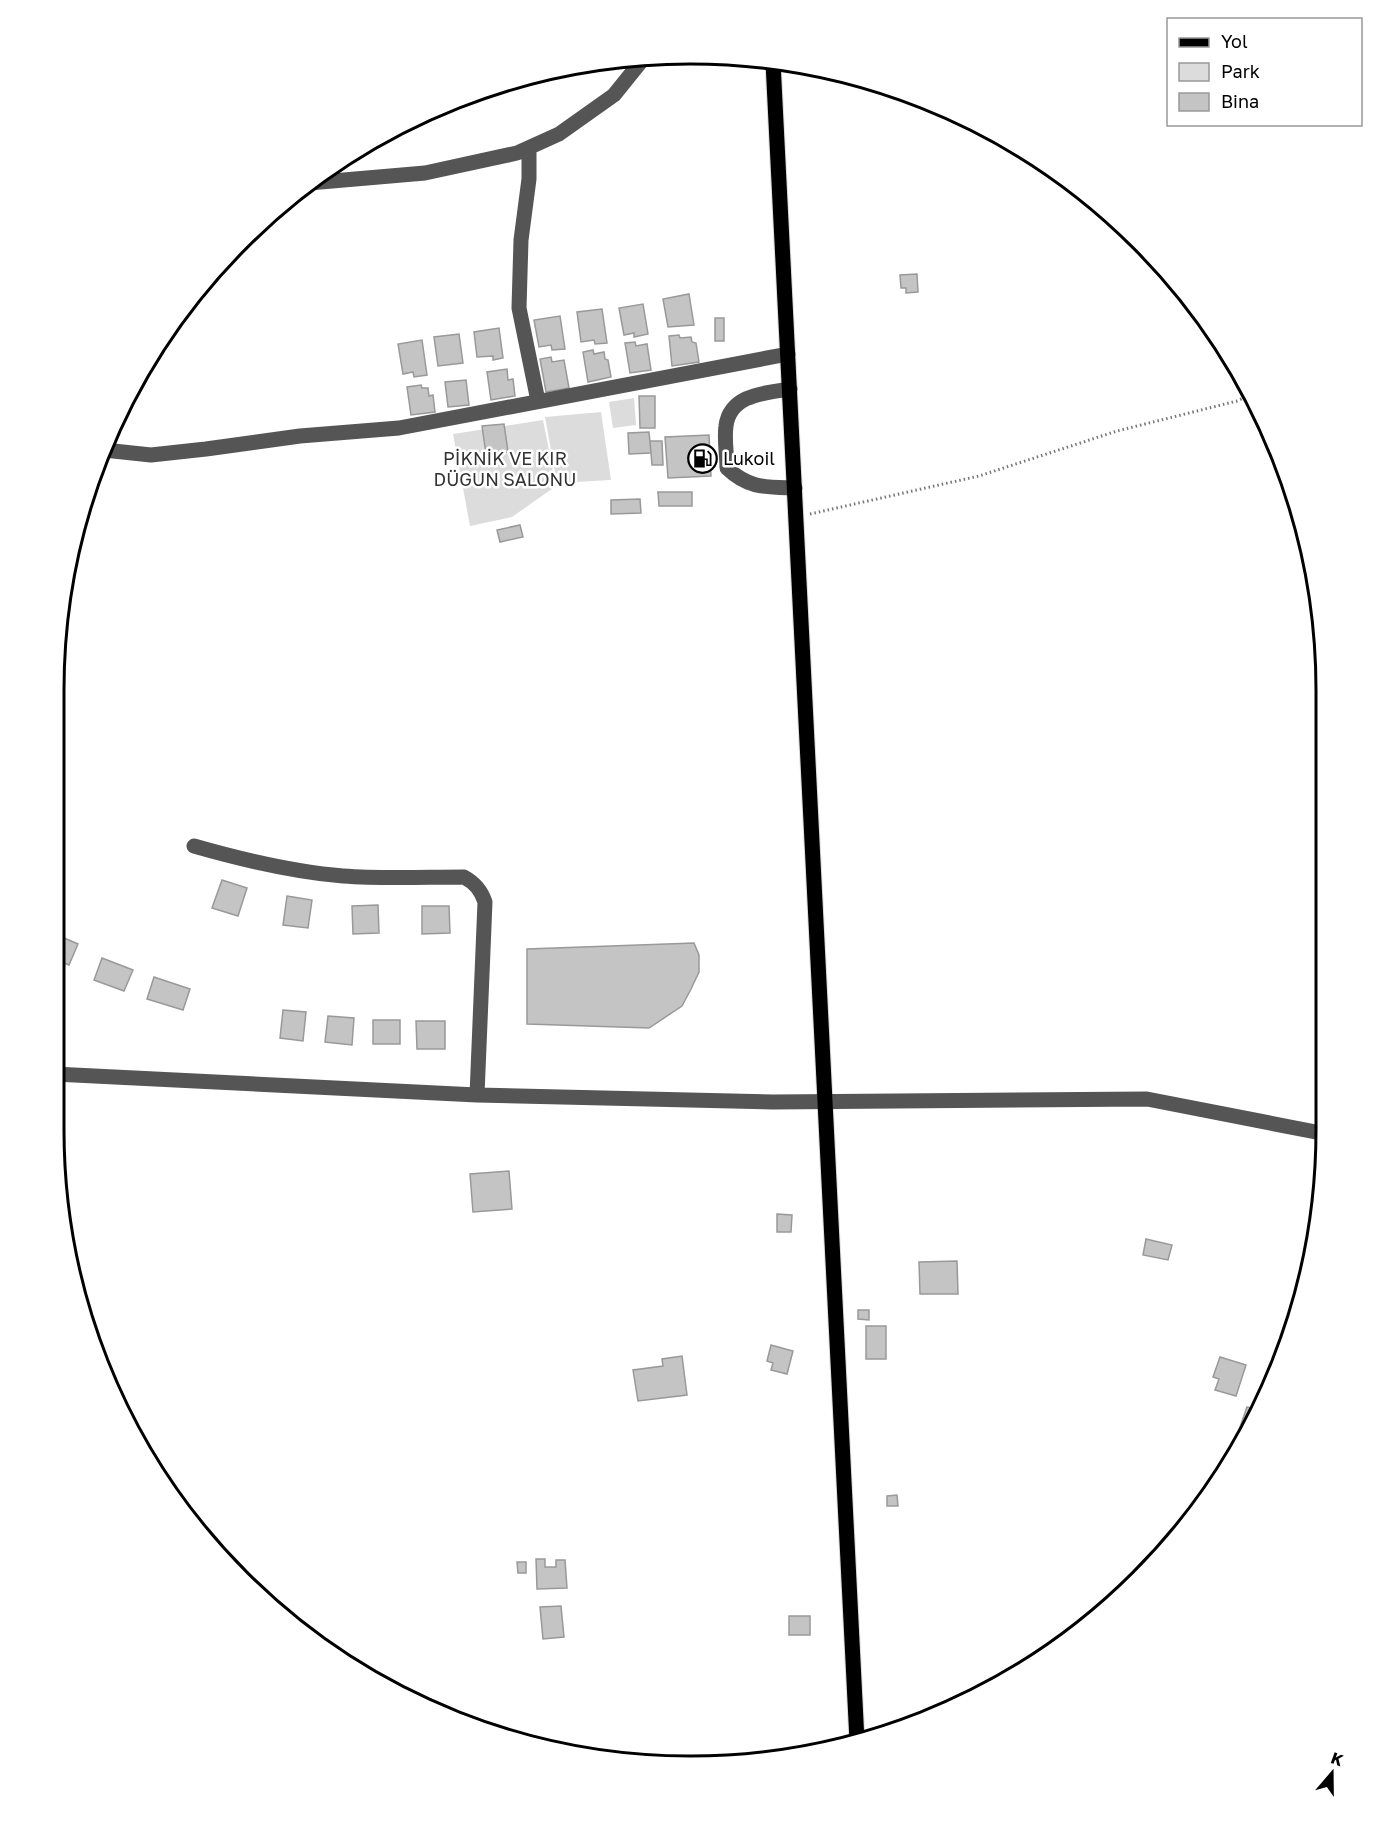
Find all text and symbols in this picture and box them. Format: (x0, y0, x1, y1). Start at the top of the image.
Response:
legend (1167, 18, 1362, 126)
text: Yol (1221, 30, 1248, 52)
text: Park (1221, 60, 1260, 82)
text: Bina (1221, 90, 1259, 112)
fuel station icon: Lukoil (686, 442, 718, 474)
park label: PİKNİK VE KIR DÜĞUN SALONU (434, 447, 576, 490)
place label: Lukoil (723, 447, 775, 469)
north arrow (1302, 1743, 1362, 1803)
text: K (1328, 1748, 1346, 1770)

